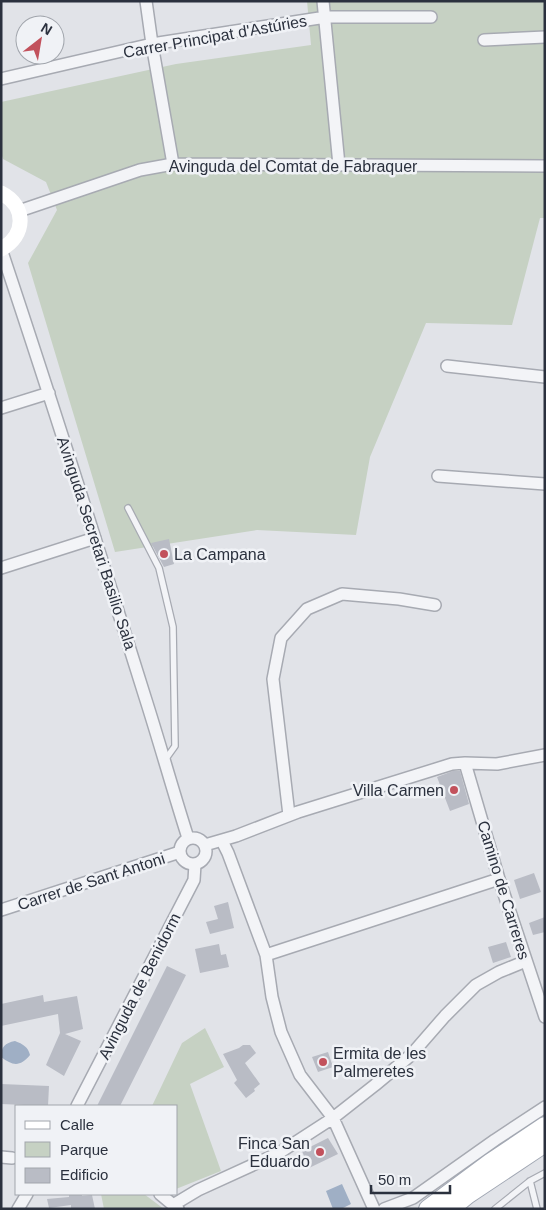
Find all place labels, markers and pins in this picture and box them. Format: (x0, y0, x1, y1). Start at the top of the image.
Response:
place label: La Campana (174, 546, 266, 563)
marker: La Campana (158, 548, 170, 560)
place label: Villa Carmen (353, 782, 444, 799)
marker: Villa Carmen (448, 784, 460, 796)
place label: Ermita de les Palmeretes (333, 1045, 426, 1080)
marker: Ermita de les Palmeretes (317, 1056, 329, 1068)
place label: Finca San Eduardo (238, 1135, 310, 1170)
marker: Finca San Eduardo (314, 1146, 326, 1158)

